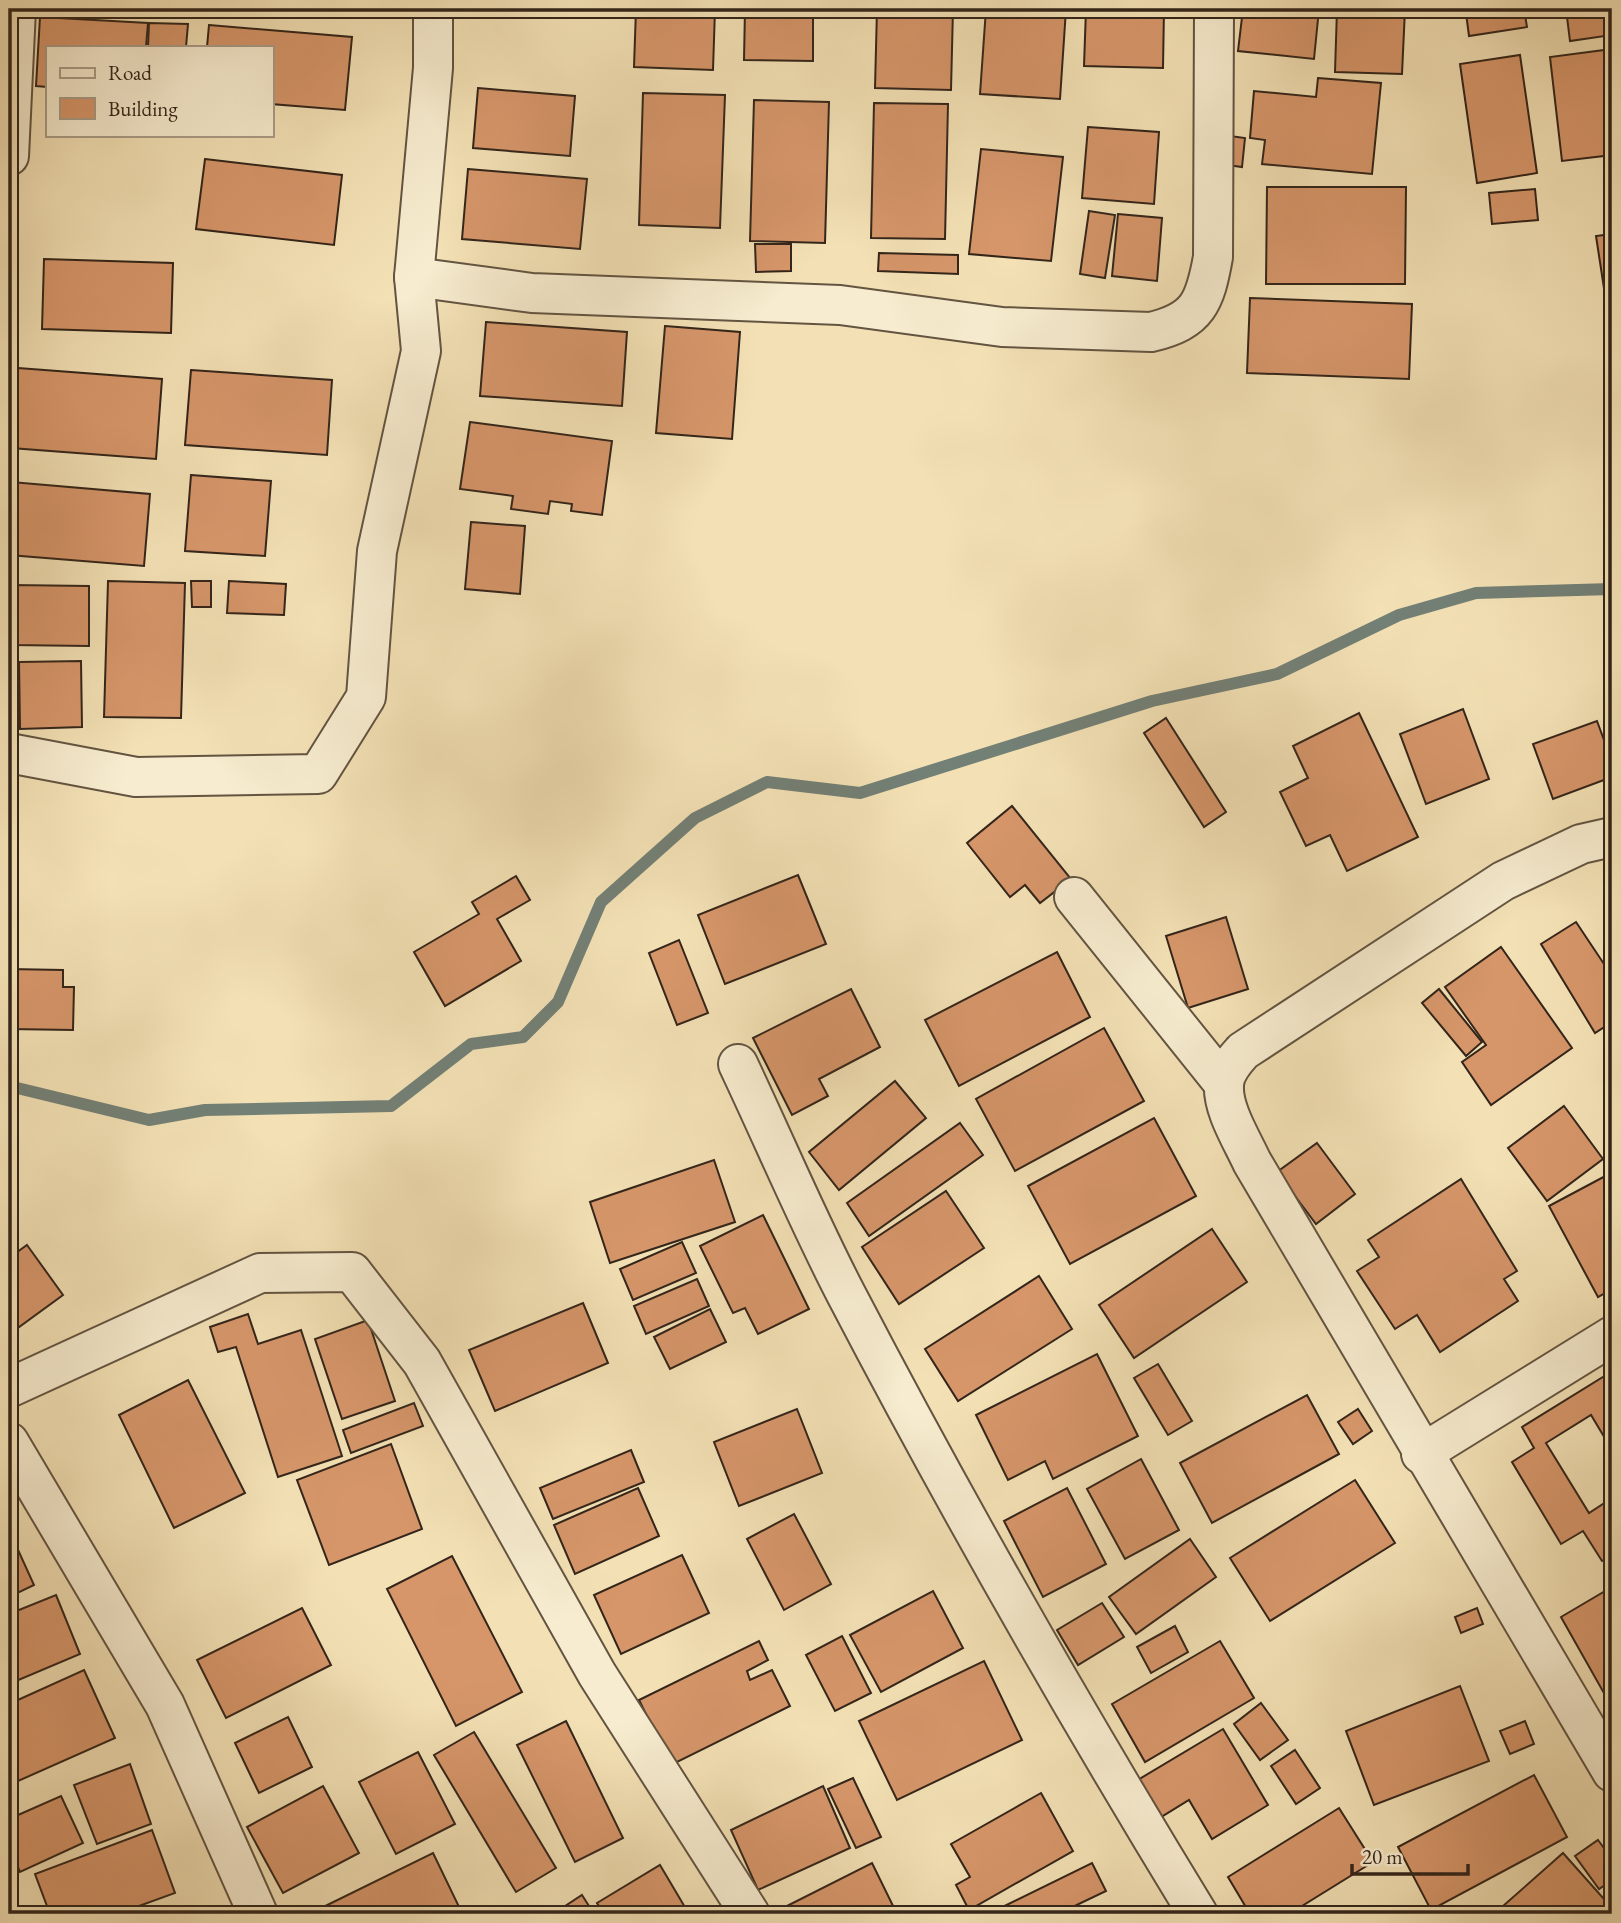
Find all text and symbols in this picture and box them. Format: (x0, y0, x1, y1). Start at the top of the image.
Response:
legend (46, 46, 273, 136)
text: Road (108, 59, 152, 86)
text: Building (108, 95, 178, 122)
scale bar (1352, 1832, 1467, 1876)
text: 20 m (1362, 1843, 1403, 1870)

